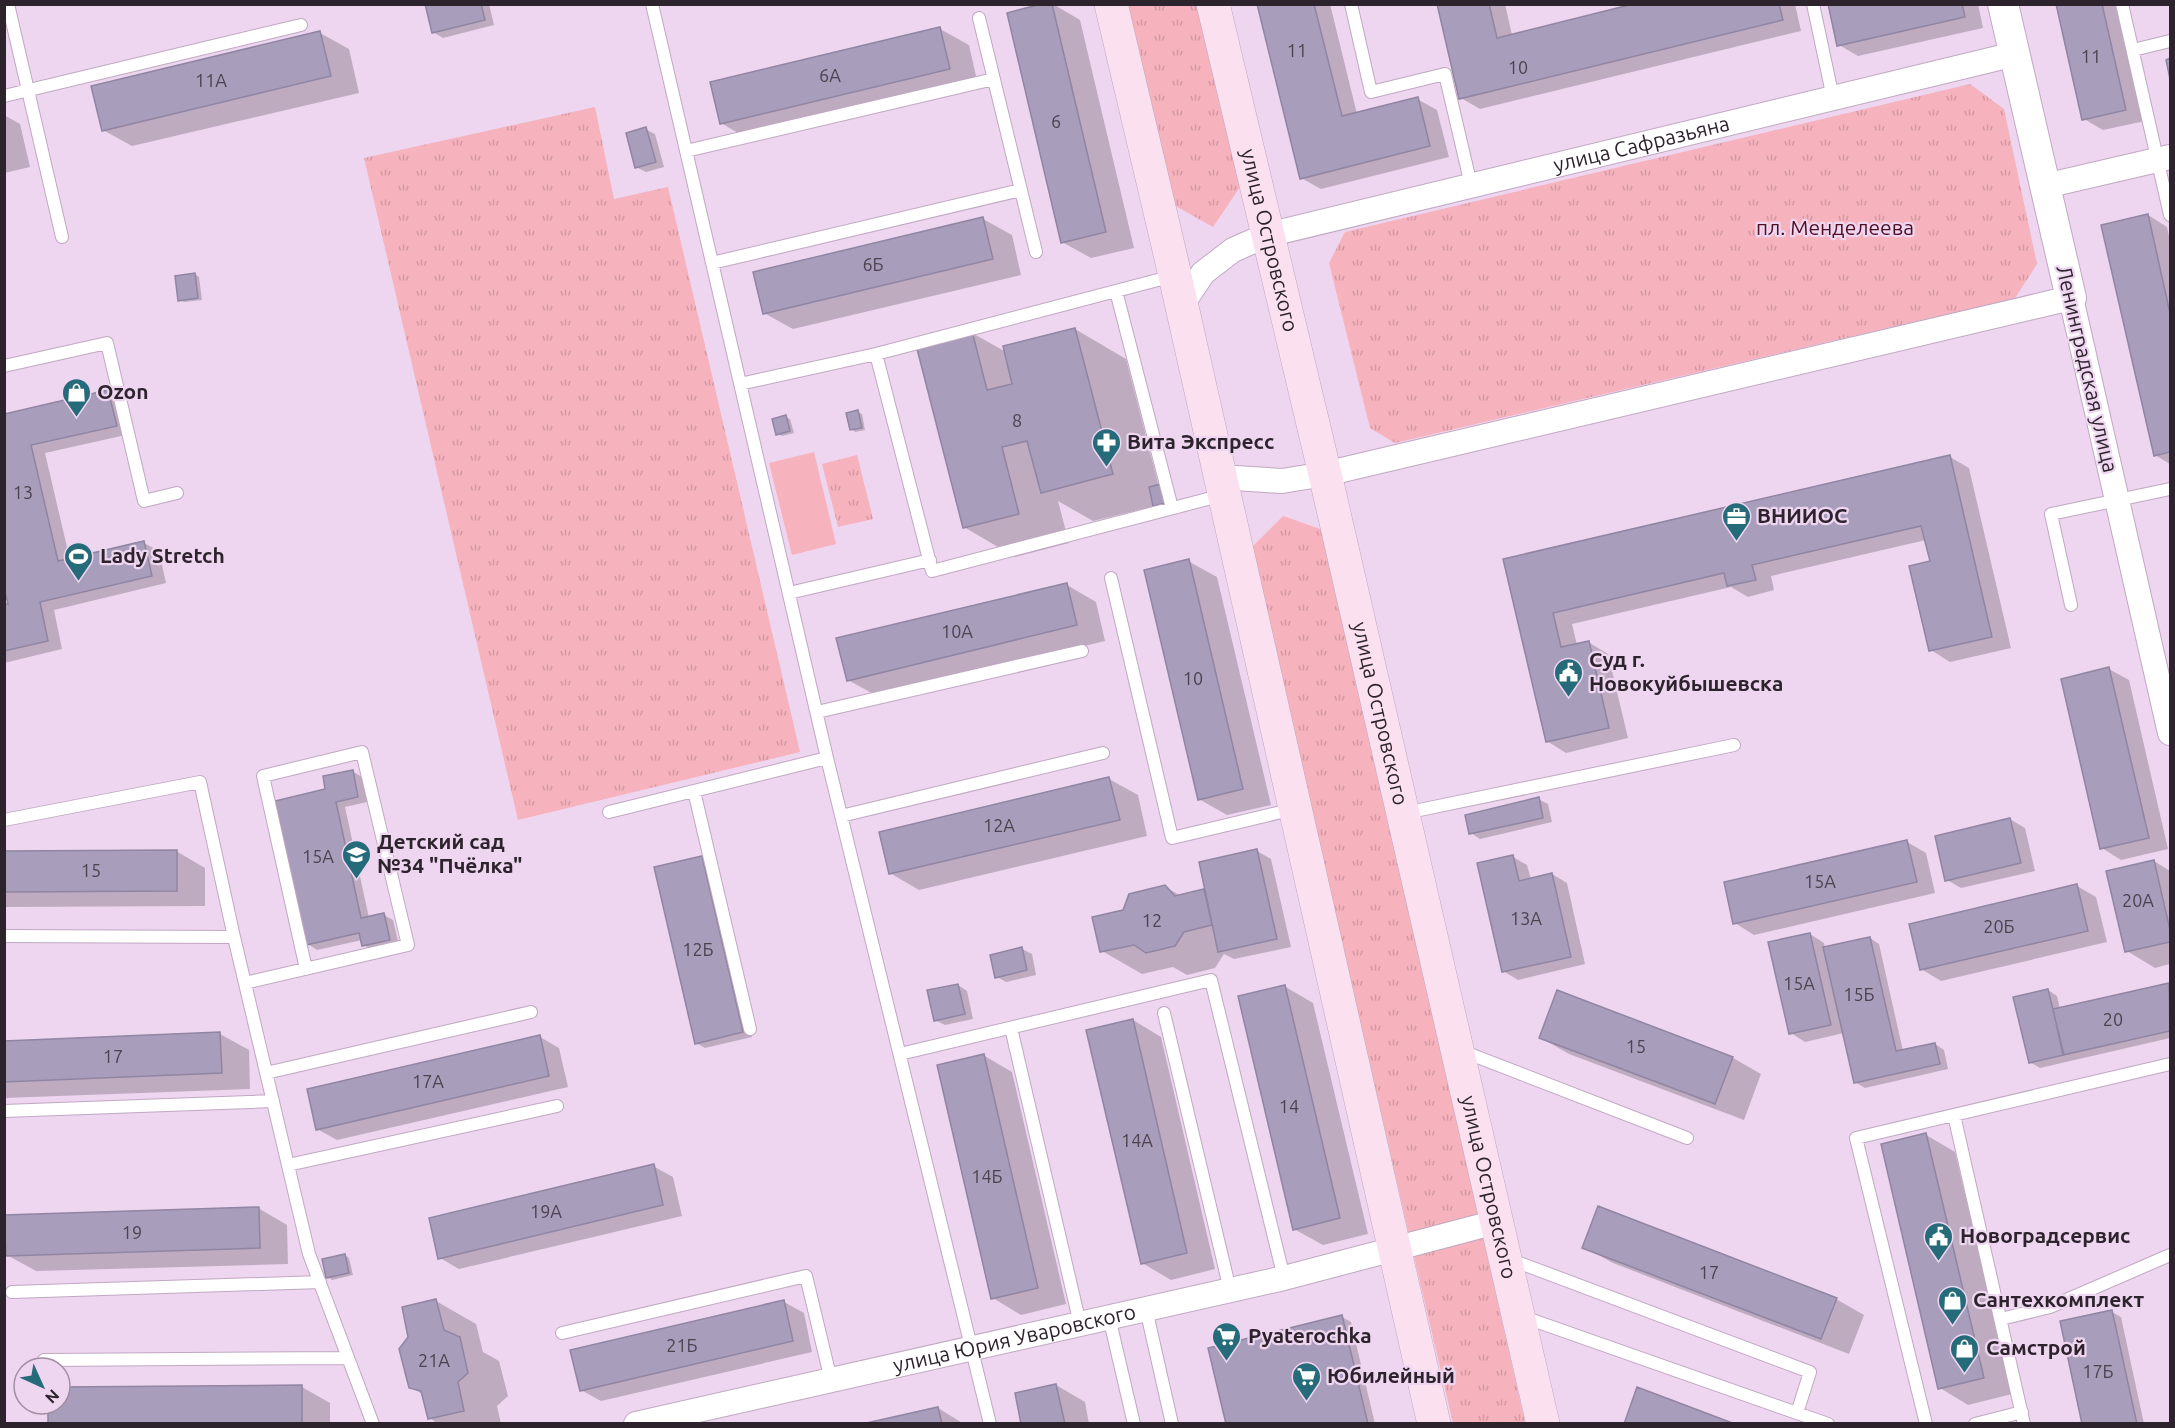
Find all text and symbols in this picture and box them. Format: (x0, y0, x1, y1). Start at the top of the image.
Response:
house number: 11 (1287, 40, 1307, 60)
house number: 11 (2081, 46, 2101, 66)
house number: 10 (1508, 57, 1528, 77)
house number: 6А (819, 65, 841, 85)
house number: 11А (195, 70, 227, 90)
house number: 6 (1051, 111, 1061, 131)
street label: улица Сафразьяна (1551, 111, 1732, 176)
street label: улица Островского (1237, 146, 1304, 334)
park label: пл. Менделеева (1756, 215, 1914, 239)
house number: 6Б (862, 254, 884, 274)
street label: Ленинградская улица (2052, 263, 2123, 475)
shop icon: Ozon (60, 376, 92, 418)
place label: Ozon (97, 379, 148, 403)
house number: 8 (1012, 410, 1022, 430)
pharmacy icon: Вита Экспресс (1090, 426, 1122, 468)
place label: Вита Экспресс (1127, 429, 1274, 453)
house number: 13 (13, 482, 33, 502)
office icon: ВНИИОС (1720, 500, 1752, 542)
place label: ВНИИОС (1757, 503, 1847, 527)
sports icon: Lady Stretch (63, 540, 95, 582)
place label: Lady Stretch (100, 543, 225, 567)
street label: улица Островского (1348, 619, 1414, 807)
house number: 10А (941, 621, 973, 641)
place label: Суд г. Новокуйбышевска (1589, 647, 1783, 695)
public building icon: Суд г. Новокуйбышевска (1552, 656, 1584, 698)
house number: 10 (1183, 668, 1203, 688)
house number: 12А (983, 815, 1015, 835)
place label: Детский сад №34 "Пчёлка" (377, 829, 523, 877)
school or university icon: Детский сад №34 "Пчёлка" (340, 838, 372, 880)
house number: 15А (302, 846, 334, 866)
house number: 15 (81, 860, 101, 880)
house number: 15А (1804, 871, 1836, 891)
house number: 20А (2122, 890, 2154, 910)
house number: 13А (1510, 908, 1542, 928)
house number: 12 (1142, 910, 1162, 930)
house number: 20Б (1983, 916, 2015, 936)
house number: 12Б (682, 939, 714, 959)
house number: 15А (1783, 973, 1815, 993)
house number: 15Б (1843, 984, 1875, 1004)
house number: 20 (2103, 1009, 2123, 1029)
house number: 15 (1626, 1036, 1646, 1056)
house number: 17 (103, 1046, 123, 1066)
house number: 17А (412, 1071, 444, 1091)
street label: улица Островского (1457, 1093, 1522, 1281)
house number: 14 (1279, 1096, 1299, 1116)
house number: 14А (1121, 1130, 1153, 1150)
house number: 14Б (971, 1166, 1003, 1186)
house number: 19А (530, 1201, 562, 1221)
public building icon: Новоградсервис (1923, 1220, 1955, 1262)
house number: 19 (122, 1222, 142, 1242)
place label: Новоградсервис (1960, 1223, 2130, 1247)
house number: 17 (1699, 1262, 1719, 1282)
shop icon: Сантехкомплект (1936, 1284, 1968, 1326)
place label: Сантехкомплект (1973, 1287, 2145, 1311)
street label: улица Юрия Уваровского (891, 1299, 1138, 1377)
supermarket icon: Pyaterochka (1211, 1320, 1243, 1362)
place label: Pyaterochka (1248, 1323, 1372, 1347)
shop icon: Самстрой (1949, 1332, 1981, 1374)
house number: 21Б (666, 1335, 698, 1355)
place label: Самстрой (1986, 1335, 2086, 1359)
house number: 21А (418, 1350, 450, 1370)
north arrow (12, 1356, 72, 1416)
supermarket icon: Юбилейный (1290, 1360, 1322, 1402)
house number: 17Б (2082, 1361, 2114, 1381)
place label: Юбилейный (1327, 1363, 1455, 1387)
text: N (42, 1386, 63, 1407)

